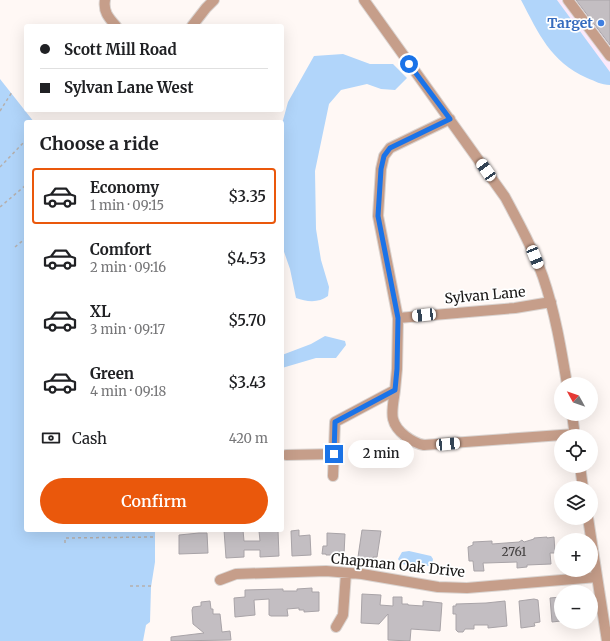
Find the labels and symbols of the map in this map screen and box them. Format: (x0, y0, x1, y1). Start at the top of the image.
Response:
place label: Target (547, 14, 593, 32)
marker: Target (596, 18, 606, 28)
route start (400, 55, 418, 73)
car (474, 157, 498, 183)
car (525, 244, 545, 270)
street label: Sylvan Lane (444, 282, 526, 308)
car (411, 308, 437, 322)
north arrow (554, 377, 598, 421)
car (436, 437, 460, 451)
callout: 2 min (348, 440, 414, 468)
route end (325, 445, 343, 463)
house number: 2761 (502, 544, 527, 559)
street label: Chapman Oak Drive (330, 549, 466, 581)

